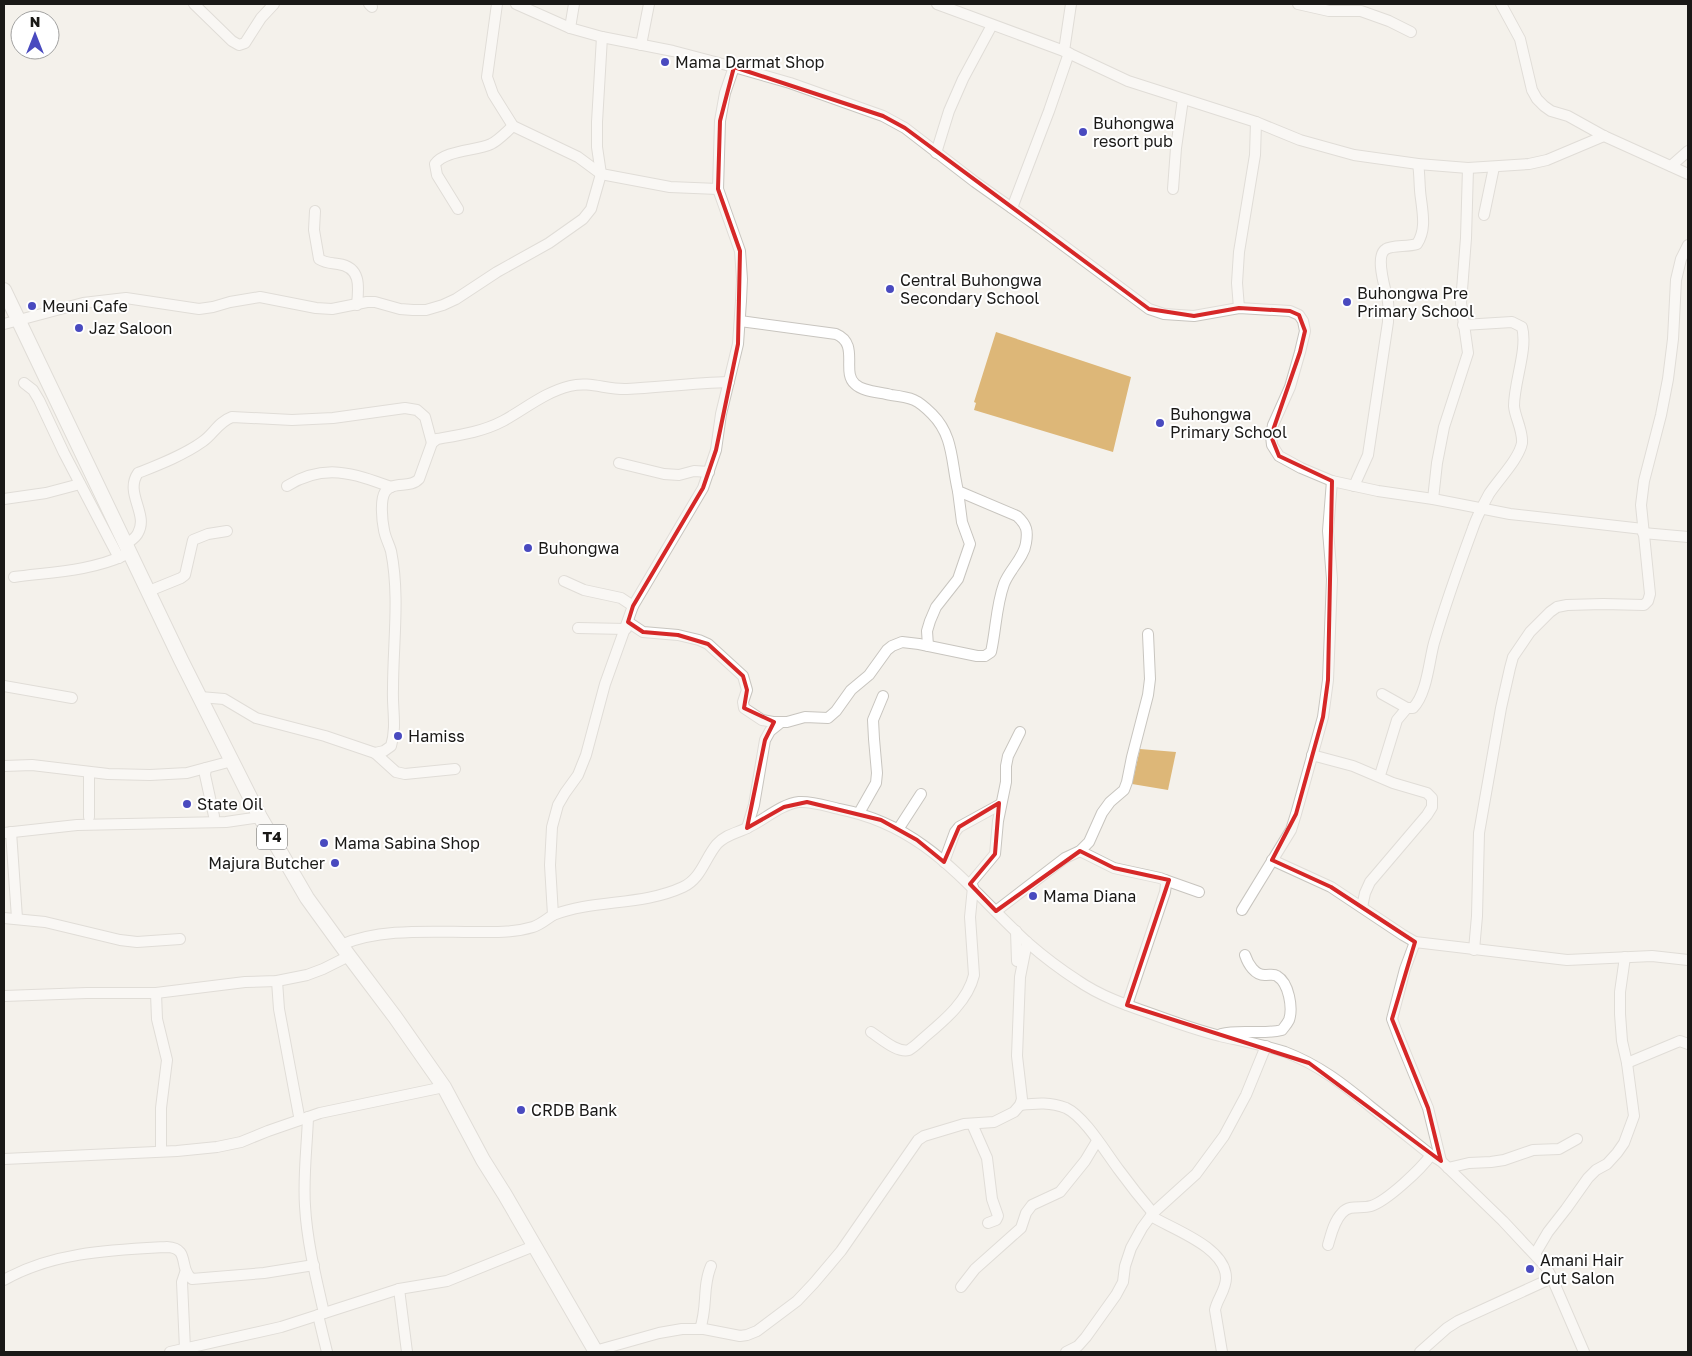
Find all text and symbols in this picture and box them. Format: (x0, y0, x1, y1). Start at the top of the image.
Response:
north arrow (10, 10, 60, 60)
text: N (30, 13, 40, 30)
place label: Mama Darmat Shop (675, 52, 825, 72)
marker: Mama Darmat Shop (659, 56, 671, 68)
place label: Buhongwa resort pub (1093, 113, 1174, 151)
marker: Buhongwa resort pub (1077, 126, 1089, 138)
place label: Central Buhongwa Secondary School (900, 270, 1042, 308)
marker: Central Buhongwa Secondary School (884, 283, 896, 295)
place label: Buhongwa Pre Primary School (1357, 283, 1474, 321)
place label: Meuni Cafe (42, 296, 128, 316)
marker: Buhongwa Pre Primary School (1341, 296, 1353, 308)
marker: Meuni Cafe (26, 300, 38, 312)
place label: Jaz Saloon (89, 318, 172, 338)
marker: Jaz Saloon (73, 322, 85, 334)
place label: Buhongwa Primary School (1170, 404, 1287, 442)
marker: Buhongwa Primary School (1154, 417, 1166, 429)
place label: Buhongwa (538, 538, 619, 558)
marker: Buhongwa (522, 542, 534, 554)
place label: Hamiss (408, 726, 465, 746)
marker: Hamiss (392, 730, 404, 742)
place label: State Oil (197, 794, 263, 814)
marker: State Oil (181, 798, 193, 810)
road number: T4 (257, 824, 287, 850)
place label: Mama Sabina Shop (334, 833, 480, 853)
marker: Mama Sabina Shop (318, 837, 330, 849)
place label: Majura Butcher (208, 853, 325, 873)
marker: Majura Butcher (329, 857, 341, 869)
place label: Mama Diana (1043, 886, 1136, 906)
marker: Mama Diana (1027, 890, 1039, 902)
place label: CRDB Bank (531, 1100, 617, 1120)
marker: CRDB Bank (515, 1104, 527, 1116)
place label: Amani Hair Cut Salon (1540, 1250, 1624, 1288)
marker: Amani Hair Cut Salon (1524, 1263, 1536, 1275)

